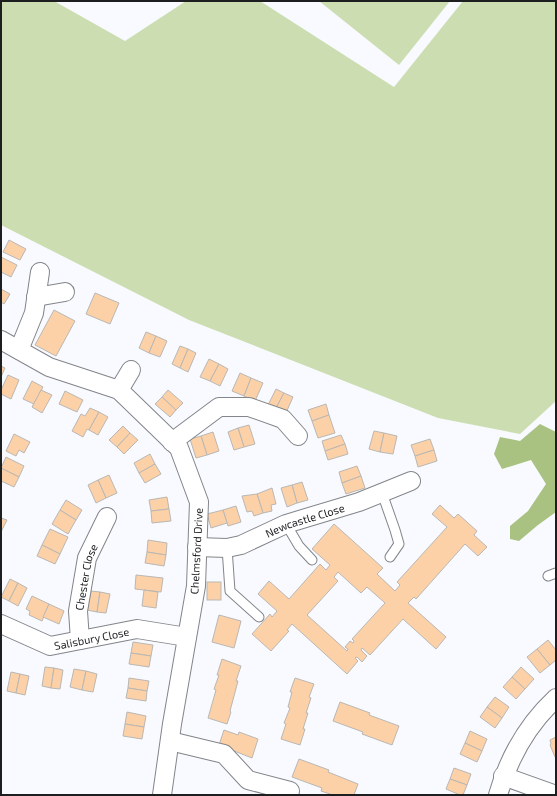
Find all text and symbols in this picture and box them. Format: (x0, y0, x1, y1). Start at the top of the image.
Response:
street label: Newcastle Close (263, 500, 346, 539)
street label: Chelmsford Drive (187, 507, 205, 595)
street label: Chester Close (72, 541, 100, 611)
street label: Salisbury Close (53, 624, 130, 652)

